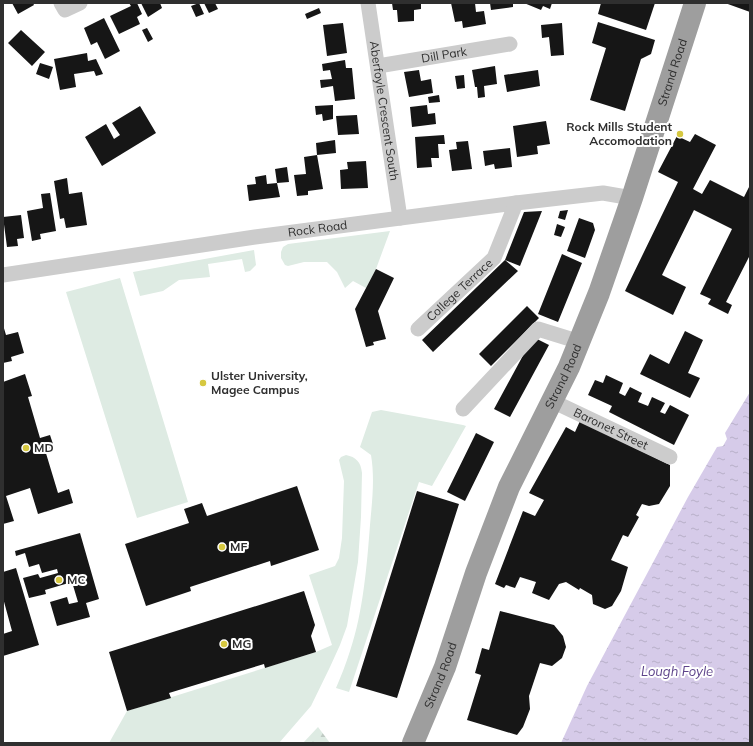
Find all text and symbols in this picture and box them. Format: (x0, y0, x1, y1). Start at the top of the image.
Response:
street label: Strand Road (654, 37, 690, 108)
street label: Aberfoyle Crescent South (367, 40, 402, 182)
street label: Dill Park (420, 43, 469, 66)
place label: Rock Mills Student Accomodation (566, 119, 672, 148)
marker: Rock Mills Student Accomodation (675, 129, 685, 139)
street label: Rock Road (287, 217, 348, 240)
street label: College Terrace (423, 255, 495, 324)
street label: Strand Road (541, 341, 585, 411)
place label: Ulster University, Magee Campus (211, 368, 308, 397)
marker: Ulster University, Magee Campus (198, 378, 208, 388)
street label: Baronet Street (571, 404, 651, 452)
place label: MD (34, 440, 54, 455)
marker: MD (21, 443, 31, 453)
place label: MF (230, 539, 247, 554)
marker: MF (217, 542, 227, 552)
place label: MC (67, 572, 86, 587)
marker: MC (54, 575, 64, 585)
place label: MG (232, 636, 251, 651)
marker: MG (219, 639, 229, 649)
street label: Strand Road (420, 640, 460, 711)
water label: Lough Foyle (641, 663, 713, 679)

